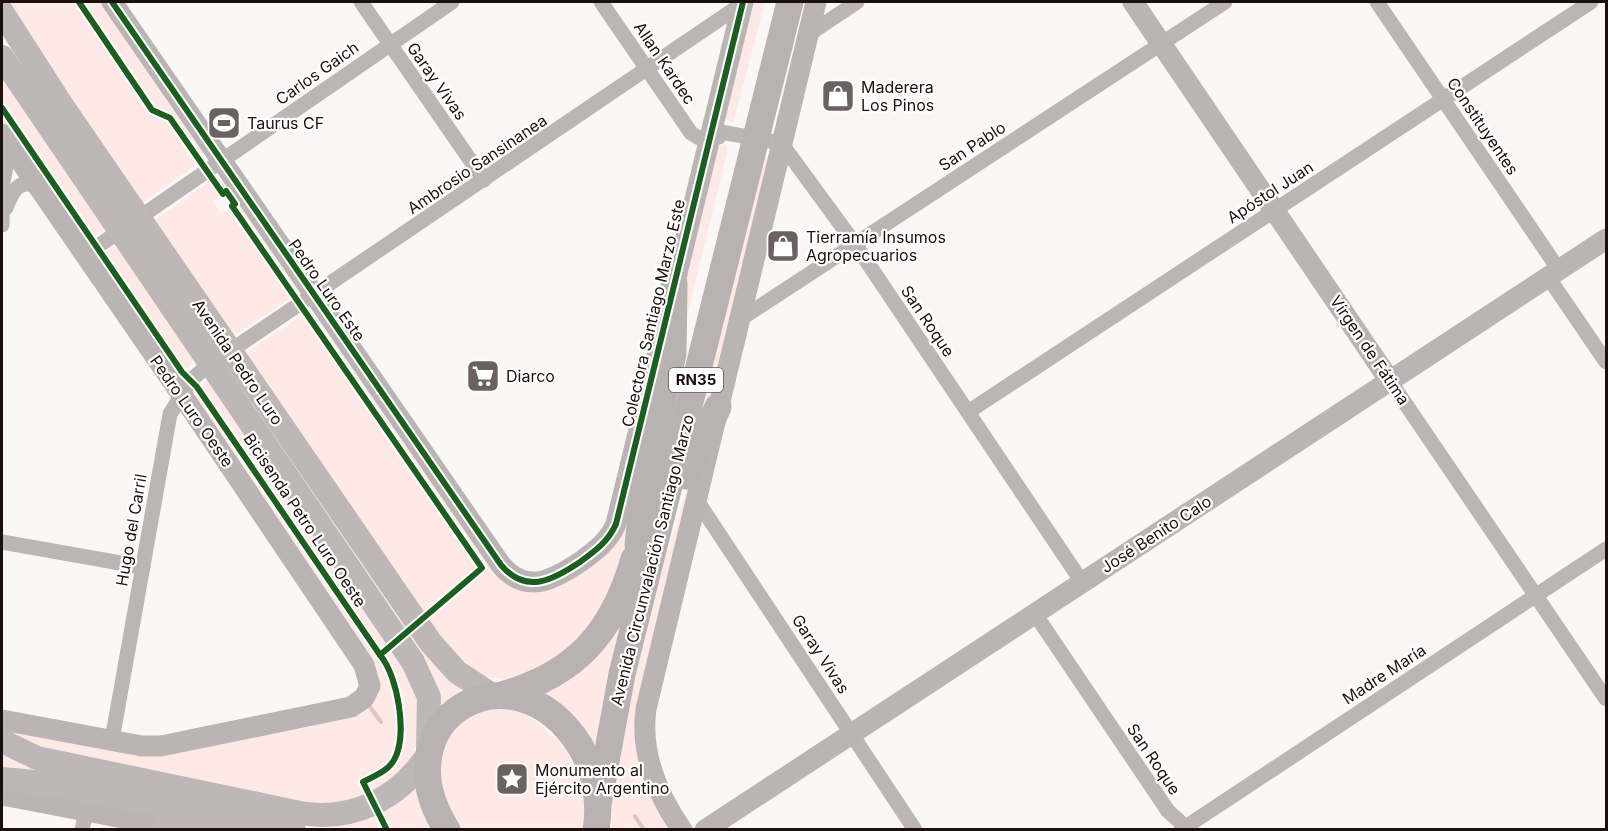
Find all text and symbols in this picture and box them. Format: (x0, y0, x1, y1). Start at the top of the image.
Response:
street label: Allan Kardec (630, 18, 700, 108)
street label: Carlos Gaich (272, 37, 362, 109)
street label: Garay Vivas (403, 38, 471, 124)
street label: Constituyentes (1443, 73, 1523, 179)
place label: Maderera Los Pinos (861, 77, 934, 115)
shop icon: Maderera Los Pinos (820, 78, 856, 114)
sports icon: Taurus CF (206, 105, 242, 141)
street label: Ambrosio Sansinanea (403, 110, 551, 218)
place label: Taurus CF (247, 113, 324, 133)
street label: San Pablo (935, 117, 1009, 175)
street label: Apóstol Juan (1223, 157, 1317, 227)
street label: Colectora Santiago Marzo Este (617, 197, 689, 429)
place label: Tierramía Insumos Agropecuarios (806, 227, 946, 265)
shop icon: Tierramía Insumos Agropecuarios (765, 228, 801, 264)
street label: Pedro Luro Este (284, 235, 370, 345)
street label: San Roque (897, 282, 959, 360)
street label: Vírgen de Fátima (1326, 292, 1414, 408)
street label: Avenida Pedro Luro (188, 295, 288, 429)
street label: Pedro Luro Oeste (146, 351, 238, 471)
supermarket icon: Diarco (465, 358, 501, 394)
place label: Diarco (506, 366, 555, 386)
road number: RN35 (669, 368, 723, 392)
street label: Avenida Circunvalación Santiago Marzo (606, 412, 698, 708)
street label: Bicisenda Petro Luro Oeste (239, 429, 371, 611)
street label: Hugo del Carril (111, 472, 151, 588)
street label: José Benito Calo (1097, 491, 1215, 577)
street label: Garay Vivas (788, 611, 854, 697)
street label: Madre María (1339, 640, 1429, 708)
street label: San Roque (1123, 720, 1185, 798)
place label: Monumento al Ejército Argentino (535, 760, 669, 798)
place icon: Monumento al Ejército Argentino (494, 761, 530, 797)

